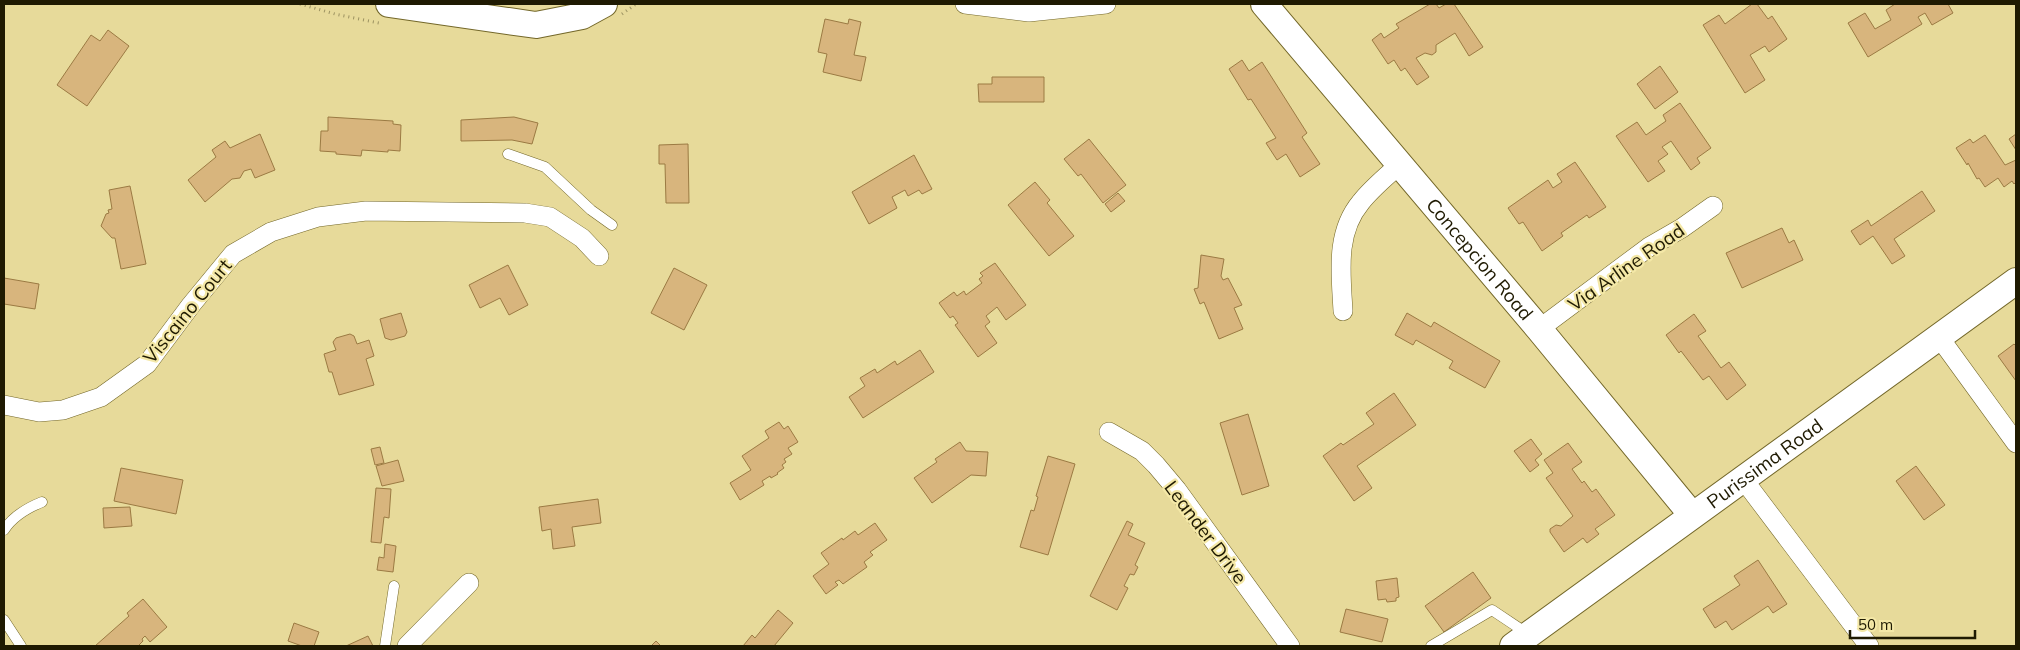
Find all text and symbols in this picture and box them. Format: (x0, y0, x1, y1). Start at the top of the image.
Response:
street label: Concepcion Road (1421, 193, 1538, 325)
street label: Via Arline Road (1563, 218, 1689, 316)
street label: Viscaino Court (138, 254, 237, 368)
street label: Purissima Road (1702, 413, 1827, 514)
street label: Leander Drive (1160, 476, 1252, 588)
scale bar (1850, 608, 1975, 640)
text: 50 m (1858, 615, 1893, 634)

